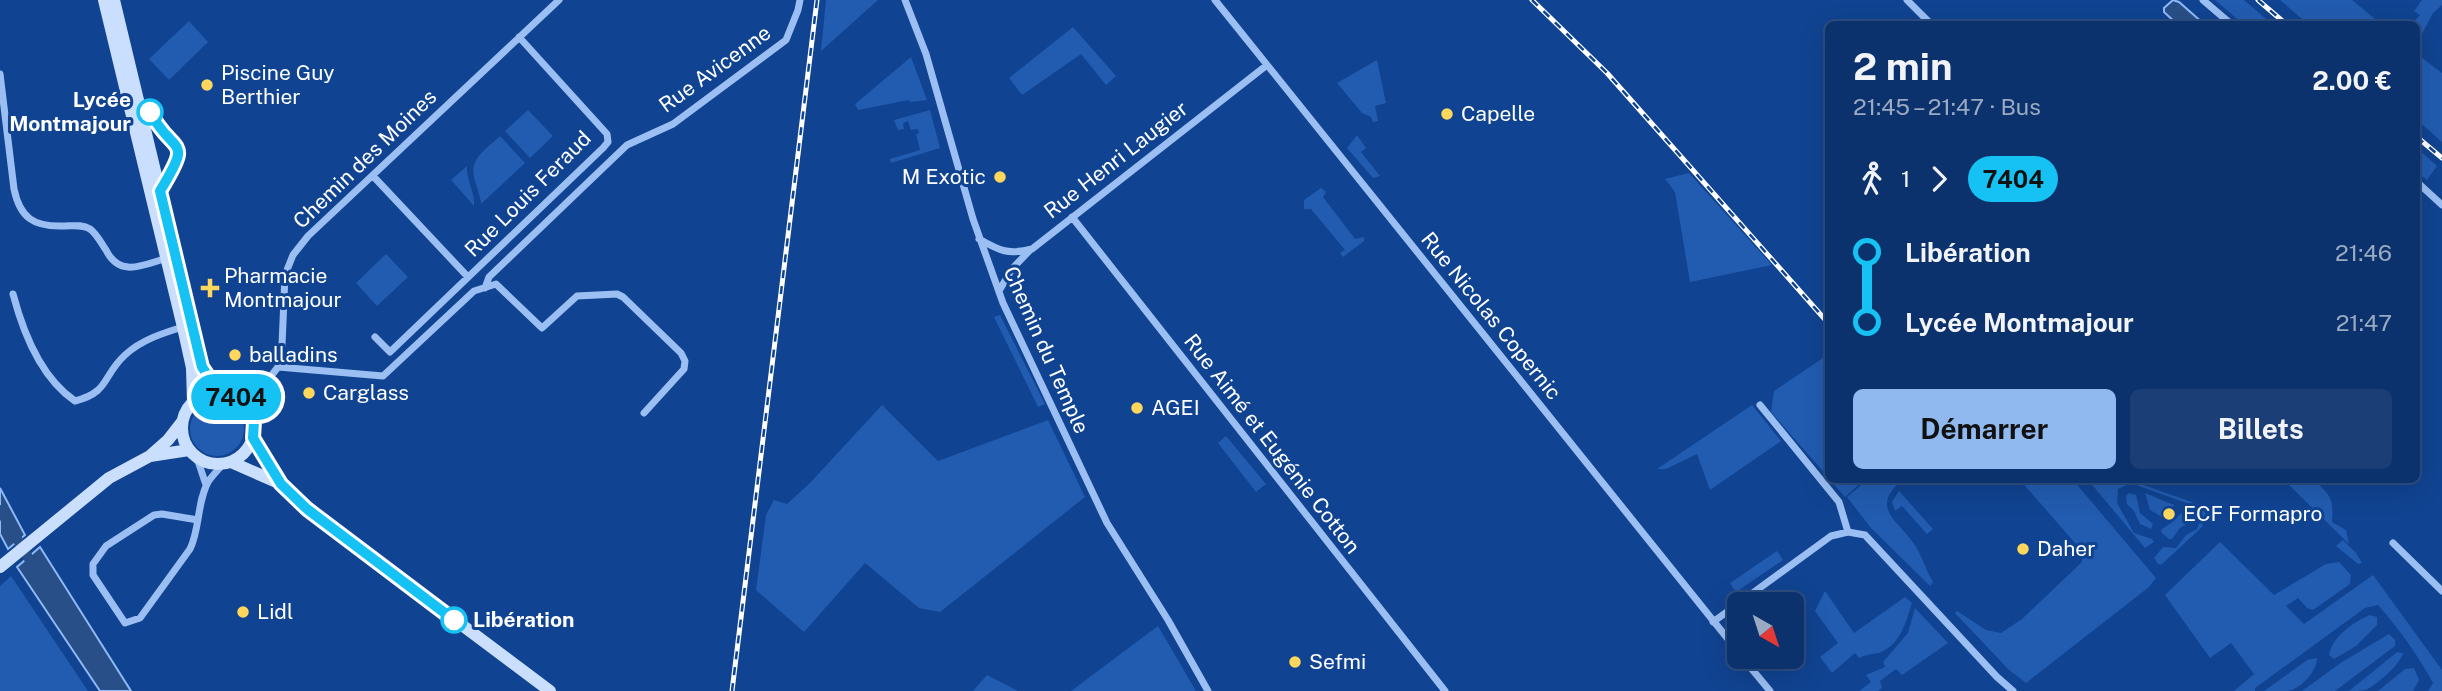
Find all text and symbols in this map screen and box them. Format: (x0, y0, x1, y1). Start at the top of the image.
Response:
street label: Rue Avicenne (654, 20, 775, 117)
text: 2 min (1853, 44, 1953, 89)
place label: Piscine Guy Berthier (221, 60, 335, 109)
text: 2.00 € (2312, 65, 2392, 96)
marker: Piscine Guy Berthier (199, 77, 215, 93)
street label: Chemin des Moines (288, 84, 441, 233)
place label: Lycée Montmajour (9, 87, 131, 136)
text: 21:45 – 21:47 · Bus (1853, 93, 2041, 120)
street label: Rue Henri Laugier (1039, 96, 1193, 223)
marker: Lycée Montmajour (137, 99, 163, 125)
place label: Capelle (1461, 101, 1535, 126)
marker: Capelle (1439, 106, 1455, 122)
street label: Rue Louis Feraud (459, 125, 596, 262)
icon: walk (1853, 160, 1891, 198)
icon: forward (1920, 160, 1958, 198)
place label: M Exotic (902, 164, 986, 189)
text: 1 (1901, 165, 1910, 192)
text: 7404 (1982, 165, 2044, 193)
marker: M Exotic (992, 169, 1008, 185)
street label: Rue Nicolas Copernic (1416, 227, 1567, 405)
text: Libération (1905, 237, 2031, 268)
text: 21:46 (2335, 239, 2392, 266)
street label: Chemin du Temple (998, 262, 1094, 437)
place label: Pharmacie Montmajour (224, 263, 342, 312)
marker: Pharmacie Montmajour (202, 280, 218, 296)
text: Lycée Montmajour (1905, 307, 2134, 338)
text: 21:47 (2336, 309, 2392, 336)
street label: Rue Aimé et Eugénie Cotton (1179, 329, 1366, 558)
place label: balladins (249, 342, 338, 367)
marker: balladins (227, 347, 243, 363)
line badge: 7404 (187, 374, 285, 420)
place label: Carglass (323, 380, 409, 405)
text: 7404 (205, 383, 267, 411)
marker: Carglass (301, 385, 317, 401)
button: Démarrer (1853, 389, 2116, 469)
button: Billets (2130, 389, 2392, 469)
place label: AGEI (1151, 395, 1200, 420)
marker: AGEI (1129, 400, 1145, 416)
place label: ECF Formapro (2183, 501, 2322, 526)
marker: ECF Formapro (2161, 506, 2177, 522)
place label: Daher (2037, 536, 2095, 561)
marker: Daher (2015, 541, 2031, 557)
north arrow (1727, 592, 1804, 668)
map controls (1727, 592, 1804, 669)
place label: Lidl (257, 599, 293, 624)
marker: Lidl (235, 604, 251, 620)
marker: Libération (441, 607, 467, 633)
place label: Libération (473, 607, 575, 632)
place label: Sefmi (1309, 649, 1366, 674)
marker: Sefmi (1287, 654, 1303, 670)

